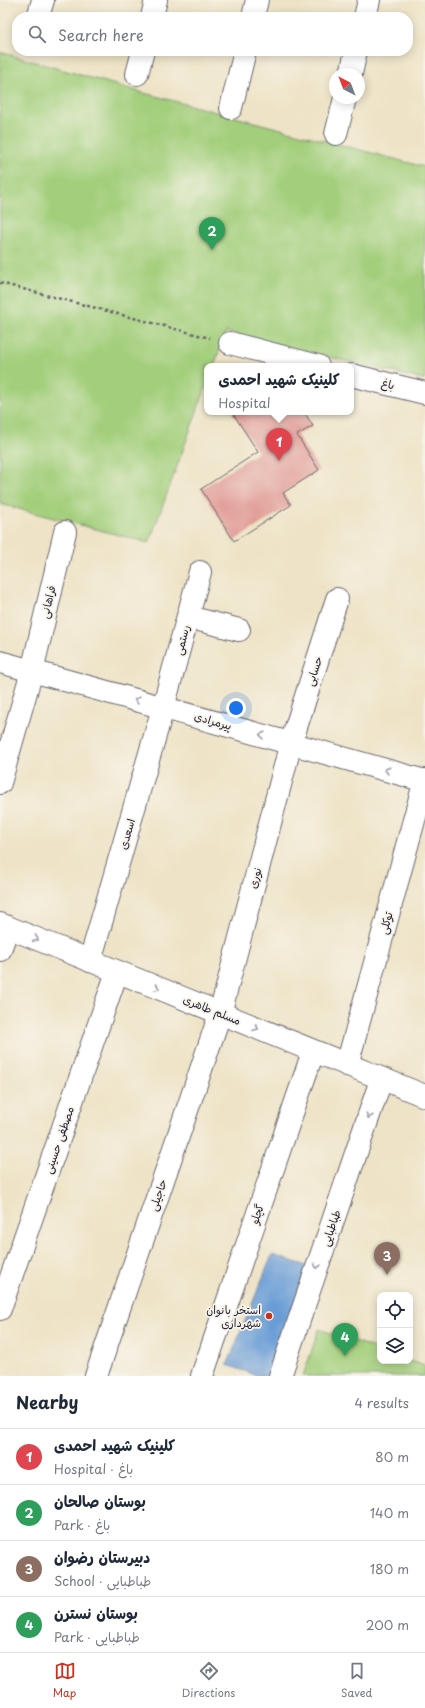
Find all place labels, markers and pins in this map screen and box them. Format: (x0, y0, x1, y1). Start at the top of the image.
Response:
pin: 2 (199, 217, 225, 250)
pin: 1 (266, 428, 292, 461)
pin: 3 (374, 1242, 400, 1275)
place label: استخر بانوان شهرداری (206, 1301, 261, 1331)
marker: استخر بانوان شهرداری (264, 1311, 274, 1321)
pin: 4 (332, 1323, 358, 1356)

